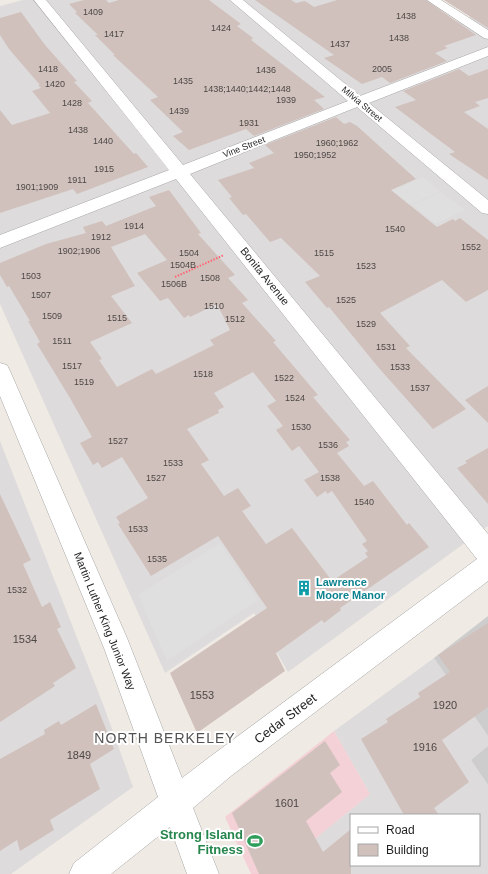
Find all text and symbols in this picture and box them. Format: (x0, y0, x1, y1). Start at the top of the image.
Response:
house number: 1409 (83, 7, 103, 17)
house number: 1438 (396, 11, 416, 21)
house number: 1424 (211, 23, 231, 33)
house number: 1417 (104, 29, 124, 39)
house number: 1438 (389, 33, 409, 43)
house number: 1437 (330, 39, 350, 49)
house number: 1418 (38, 64, 58, 74)
house number: 2005 (372, 64, 392, 74)
house number: 1436 (256, 65, 276, 75)
house number: 1435 (173, 76, 193, 86)
house number: 1420 (45, 79, 65, 89)
house number: 1438;1440;1442;1448 (203, 84, 291, 94)
street label: Milvia Street (340, 84, 385, 124)
house number: 1939 (276, 95, 296, 105)
house number: 1428 (62, 98, 82, 108)
house number: 1439 (169, 106, 189, 116)
house number: 1931 (239, 118, 259, 128)
house number: 1438 (68, 125, 88, 135)
street label: Vine Street (221, 134, 267, 160)
house number: 1440 (93, 136, 113, 146)
house number: 1960;1962 (316, 138, 358, 148)
house number: 1950;1952 (294, 150, 336, 160)
house number: 1915 (94, 164, 114, 174)
house number: 1911 (67, 175, 87, 185)
house number: 1901;1909 (16, 182, 58, 192)
house number: 1914 (124, 221, 144, 231)
house number: 1540 (385, 224, 405, 234)
house number: 1912 (91, 232, 111, 242)
house number: 1552 (461, 242, 481, 252)
street label: Bonita Avenue (238, 245, 292, 307)
house number: 1902;1906 (58, 246, 100, 256)
house number: 1504 (179, 248, 199, 258)
house number: 1515 (314, 248, 334, 258)
house number: 1504B (170, 260, 196, 270)
house number: 1523 (356, 261, 376, 271)
house number: 1503 (21, 271, 41, 281)
house number: 1508 (200, 273, 220, 283)
house number: 1506B (161, 279, 187, 289)
house number: 1507 (31, 290, 51, 300)
house number: 1525 (336, 295, 356, 305)
house number: 1510 (204, 301, 224, 311)
house number: 1509 (42, 311, 62, 321)
house number: 1515 (107, 313, 127, 323)
house number: 1512 (225, 314, 245, 324)
house number: 1529 (356, 319, 376, 329)
house number: 1511 (52, 336, 72, 346)
house number: 1531 (376, 342, 396, 352)
house number: 1517 (62, 361, 82, 371)
house number: 1533 (390, 362, 410, 372)
house number: 1518 (193, 369, 213, 379)
house number: 1522 (274, 373, 294, 383)
house number: 1519 (74, 377, 94, 387)
house number: 1537 (410, 383, 430, 393)
house number: 1524 (285, 393, 305, 403)
house number: 1530 (291, 422, 311, 432)
house number: 1527 (108, 436, 128, 446)
house number: 1536 (318, 440, 338, 450)
house number: 1533 (163, 458, 183, 468)
house number: 1527 (146, 473, 166, 483)
house number: 1538 (320, 473, 340, 483)
house number: 1540 (354, 497, 374, 507)
house number: 1533 (128, 524, 148, 534)
street label: Martin Luther King Junior Way (72, 550, 138, 692)
house number: 1535 (147, 554, 167, 564)
place label: Lawrence Moore Manor (316, 576, 386, 601)
building icon: Lawrence Moore Manor (295, 579, 313, 597)
house number: 1532 (7, 585, 27, 595)
house number: 1534 (13, 633, 37, 645)
house number: 1553 (190, 689, 214, 701)
street label: Cedar Street (251, 690, 320, 747)
house number: 1920 (433, 699, 457, 711)
district label: NORTH BERKELEY (94, 730, 236, 746)
house number: 1916 (413, 741, 437, 753)
house number: 1849 (67, 749, 91, 761)
house number: 1601 (275, 797, 299, 809)
legend (350, 814, 480, 866)
text: Road (386, 823, 415, 837)
place label: Strong Island Fitness (160, 827, 243, 857)
sports icon: Strong Island Fitness (246, 832, 264, 850)
text: Building (386, 843, 429, 857)

